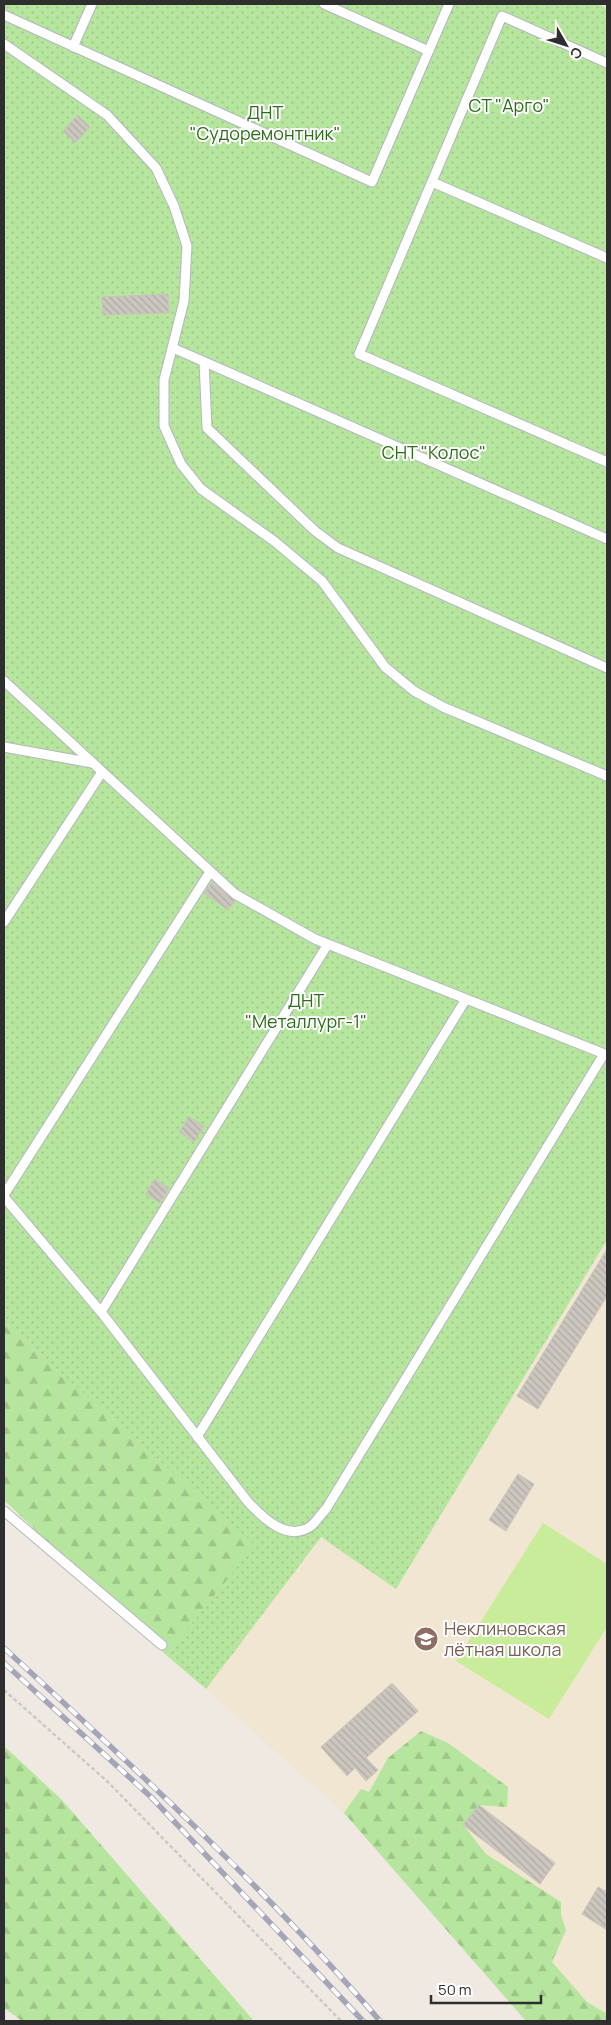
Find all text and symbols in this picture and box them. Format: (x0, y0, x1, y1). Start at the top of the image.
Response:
north arrow (541, 20, 591, 70)
text: С (566, 43, 587, 63)
park label: СТ "Арго" (468, 93, 550, 117)
park label: ДНТ "Судоремонтник" (189, 100, 341, 145)
park label: СНТ "Колос" (382, 440, 486, 464)
park label: ДНТ "Металлург-1" (245, 988, 367, 1033)
place label: Неклиновская лётная школа (444, 1616, 566, 1661)
school or university icon: Неклиновская лётная школа (413, 1626, 439, 1652)
scale bar (431, 1972, 541, 2004)
text: 50 m (438, 1979, 472, 2000)

